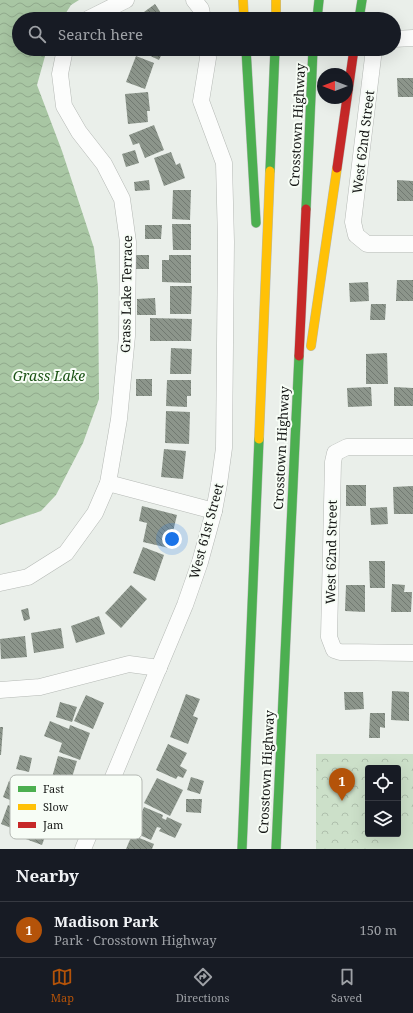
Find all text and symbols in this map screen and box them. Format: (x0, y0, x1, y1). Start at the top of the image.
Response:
search box (12, 12, 401, 56)
icon: search (26, 23, 48, 45)
text: Search here (58, 24, 143, 44)
street label: Crosstown Highway (285, 62, 309, 187)
north arrow (317, 68, 353, 104)
street label: West 62nd Street (348, 89, 378, 195)
street label: Grass Lake Terrace (116, 235, 136, 353)
water label: Grass Lake (13, 366, 85, 385)
street label: Crosstown Highway (269, 385, 293, 510)
street label: West 61st Street (185, 481, 228, 581)
street label: West 62nd Street (321, 499, 341, 604)
your location (162, 529, 182, 549)
street label: Crosstown Highway (254, 709, 278, 834)
map controls (365, 765, 401, 837)
button: locate (365, 765, 401, 801)
pin: 1 (329, 768, 355, 801)
legend (10, 775, 142, 839)
text: Fast (43, 781, 64, 796)
text: Slow (43, 799, 69, 814)
button: layers (365, 801, 401, 837)
text: Jam (42, 817, 64, 832)
text: Nearby (16, 864, 79, 887)
text: Madison Park (54, 911, 159, 931)
text: 1 (25, 921, 33, 939)
text: 150 m (360, 921, 397, 939)
text: Park · Crosstown Highway (54, 931, 217, 949)
tab: Map (51, 966, 74, 1005)
tab: Directions (176, 966, 229, 1005)
tab: Saved (331, 966, 362, 1005)

